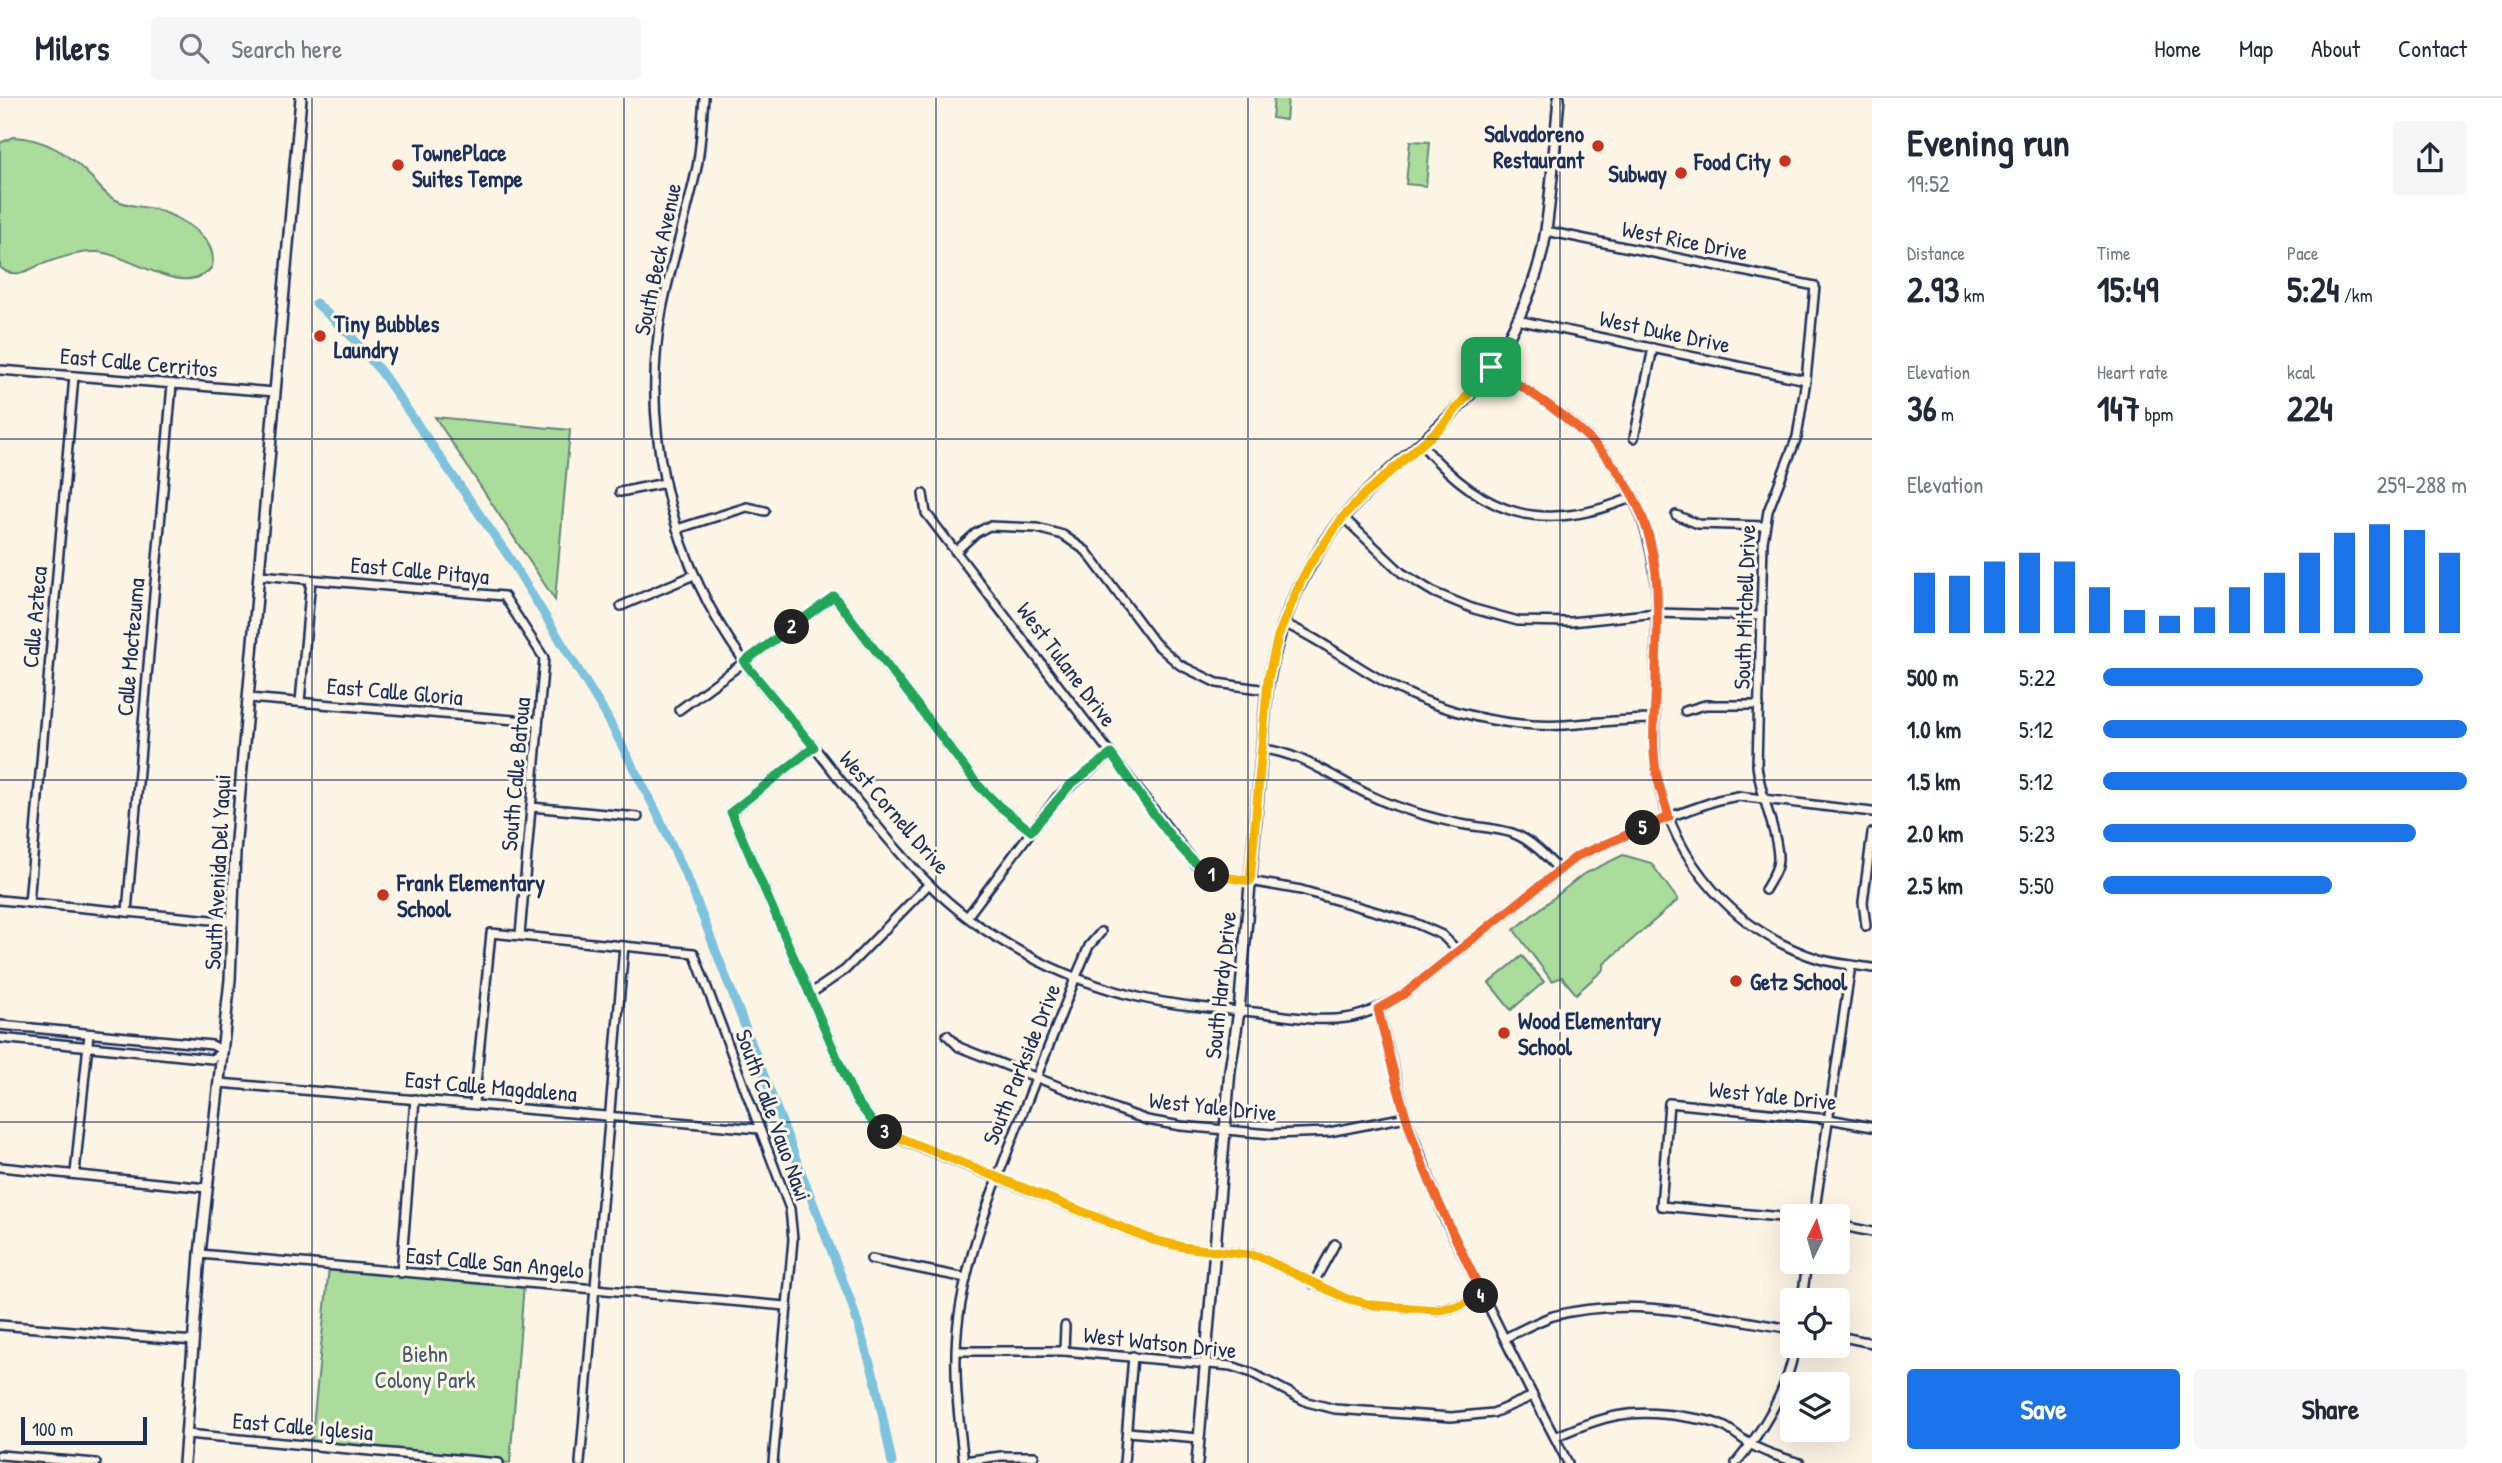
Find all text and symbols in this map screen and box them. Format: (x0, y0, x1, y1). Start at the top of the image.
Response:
search box (151, 17, 641, 80)
text: Milers (35, 26, 109, 70)
icon: search (175, 29, 213, 67)
text: Search here (231, 31, 342, 66)
text: Home (2154, 32, 2201, 64)
text: Map (2239, 32, 2273, 64)
text: About (2311, 32, 2360, 64)
text: Contact (2398, 32, 2467, 64)
text: Evening run (1907, 116, 2070, 168)
place label: Salvadoreno Restaurant (1484, 118, 1585, 175)
button: share (2393, 121, 2467, 195)
place label: TownePlace Suites Tempe (411, 137, 524, 195)
marker: Salvadoreno Restaurant (1590, 138, 1606, 154)
place label: Food City (1693, 146, 1771, 178)
marker: Food City (1777, 153, 1793, 169)
marker: TownePlace Suites Tempe (390, 157, 406, 173)
place label: Subway (1608, 158, 1667, 190)
marker: Subway (1673, 165, 1689, 181)
text: 19:52 (1907, 168, 1950, 199)
street label: South Beck Avenue (626, 180, 688, 338)
street label: West Rice Drive (1619, 213, 1751, 267)
text: Distance (1907, 240, 1965, 266)
text: Time (2097, 240, 2131, 266)
text: Pace (2287, 240, 2319, 266)
text: 2.93 (1907, 266, 1959, 313)
text: 15:49 (2097, 266, 2159, 313)
text: 5:24 (2287, 266, 2339, 313)
text: km (1959, 282, 1985, 308)
text: /km (2339, 282, 2373, 308)
street label: West Duke Drive (1597, 302, 1733, 360)
place label: Tiny Bubbles Laundry (333, 308, 439, 366)
marker: Tiny Bubbles Laundry (312, 328, 328, 344)
pin (1461, 337, 1521, 397)
street label: East Calle Cerritos (59, 340, 219, 384)
icon: arrive (1472, 348, 1510, 386)
text: Elevation (1907, 359, 1970, 385)
text: Heart rate (2097, 359, 2168, 385)
text: kcal (2287, 359, 2315, 385)
text: 36 (1907, 385, 1937, 432)
text: 147 (2097, 385, 2140, 432)
text: 224 (2287, 385, 2333, 432)
text: m (1937, 401, 1954, 427)
text: bpm (2140, 401, 2173, 427)
text: Elevation (1907, 469, 1983, 500)
text: 259–288 m (2377, 469, 2467, 500)
street label: South Mitchell Drive (1726, 524, 1762, 690)
street label: East Calle Pitaya (349, 548, 491, 592)
street label: Calle Azteca (14, 565, 54, 669)
street label: Calle Moctezuma (109, 577, 151, 717)
street label: West Tulane Drive (1010, 595, 1124, 733)
pin: 2 (774, 610, 810, 644)
text: 2 (787, 613, 796, 639)
text: 500 m (1907, 662, 1958, 693)
text: 5:22 (2019, 662, 2056, 693)
street label: East Calle Gloria (326, 670, 464, 712)
street label: South Calle Batoua (493, 696, 537, 852)
text: 1.0 km (1907, 714, 1961, 745)
text: 5:12 (2019, 714, 2053, 745)
street label: West Cornell Drive (833, 744, 957, 880)
text: 1.5 km (1907, 766, 1960, 797)
text: 5:12 (2019, 766, 2053, 797)
street label: South Avenida Del Yaqui (196, 773, 238, 971)
pin: 5 (1626, 810, 1660, 846)
text: 5 (1638, 814, 1647, 840)
text: 2.0 km (1907, 818, 1963, 849)
text: 5:23 (2019, 818, 2055, 849)
pin: 1 (1194, 858, 1230, 892)
text: 1 (1208, 861, 1215, 887)
place label: Frank Elementary School (396, 867, 545, 924)
text: 2.5 km (1907, 870, 1963, 901)
text: 5:50 (2019, 870, 2054, 901)
marker: Frank Elementary School (375, 887, 391, 903)
street label: South Hardy Drive (1197, 910, 1243, 1060)
place label: Getz School (1750, 966, 1848, 997)
marker: Getz School (1728, 973, 1744, 989)
street label: South Parkside Drive (975, 979, 1067, 1149)
place label: Wood Elementary School (1518, 1005, 1661, 1062)
street label: South Calle Vauo Nawi (729, 1025, 819, 1205)
marker: Wood Elementary School (1496, 1025, 1512, 1041)
street label: East Calle Magdalena (404, 1063, 578, 1109)
street label: West Yale Drive (1708, 1073, 1838, 1117)
street label: West Yale Drive (1148, 1084, 1278, 1128)
pin: 3 (868, 1114, 903, 1150)
text: 3 (880, 1118, 889, 1144)
north arrow (1780, 1204, 1850, 1274)
map controls (1780, 1204, 1850, 1442)
street label: East Calle San Angelo (405, 1239, 585, 1285)
pin: 4 (1464, 1278, 1498, 1314)
text: 4 (1477, 1282, 1484, 1308)
button: locate (1780, 1288, 1850, 1358)
street label: West Watson Drive (1082, 1319, 1238, 1365)
park label: Biehn Colony Park (374, 1338, 476, 1395)
button: Save (1907, 1369, 2180, 1449)
button: Share (2194, 1369, 2467, 1449)
button: layers (1780, 1372, 1850, 1442)
street label: East Calle Iglesia (231, 1404, 375, 1448)
scale bar (21, 1414, 147, 1446)
text: 100 m (32, 1416, 73, 1442)

